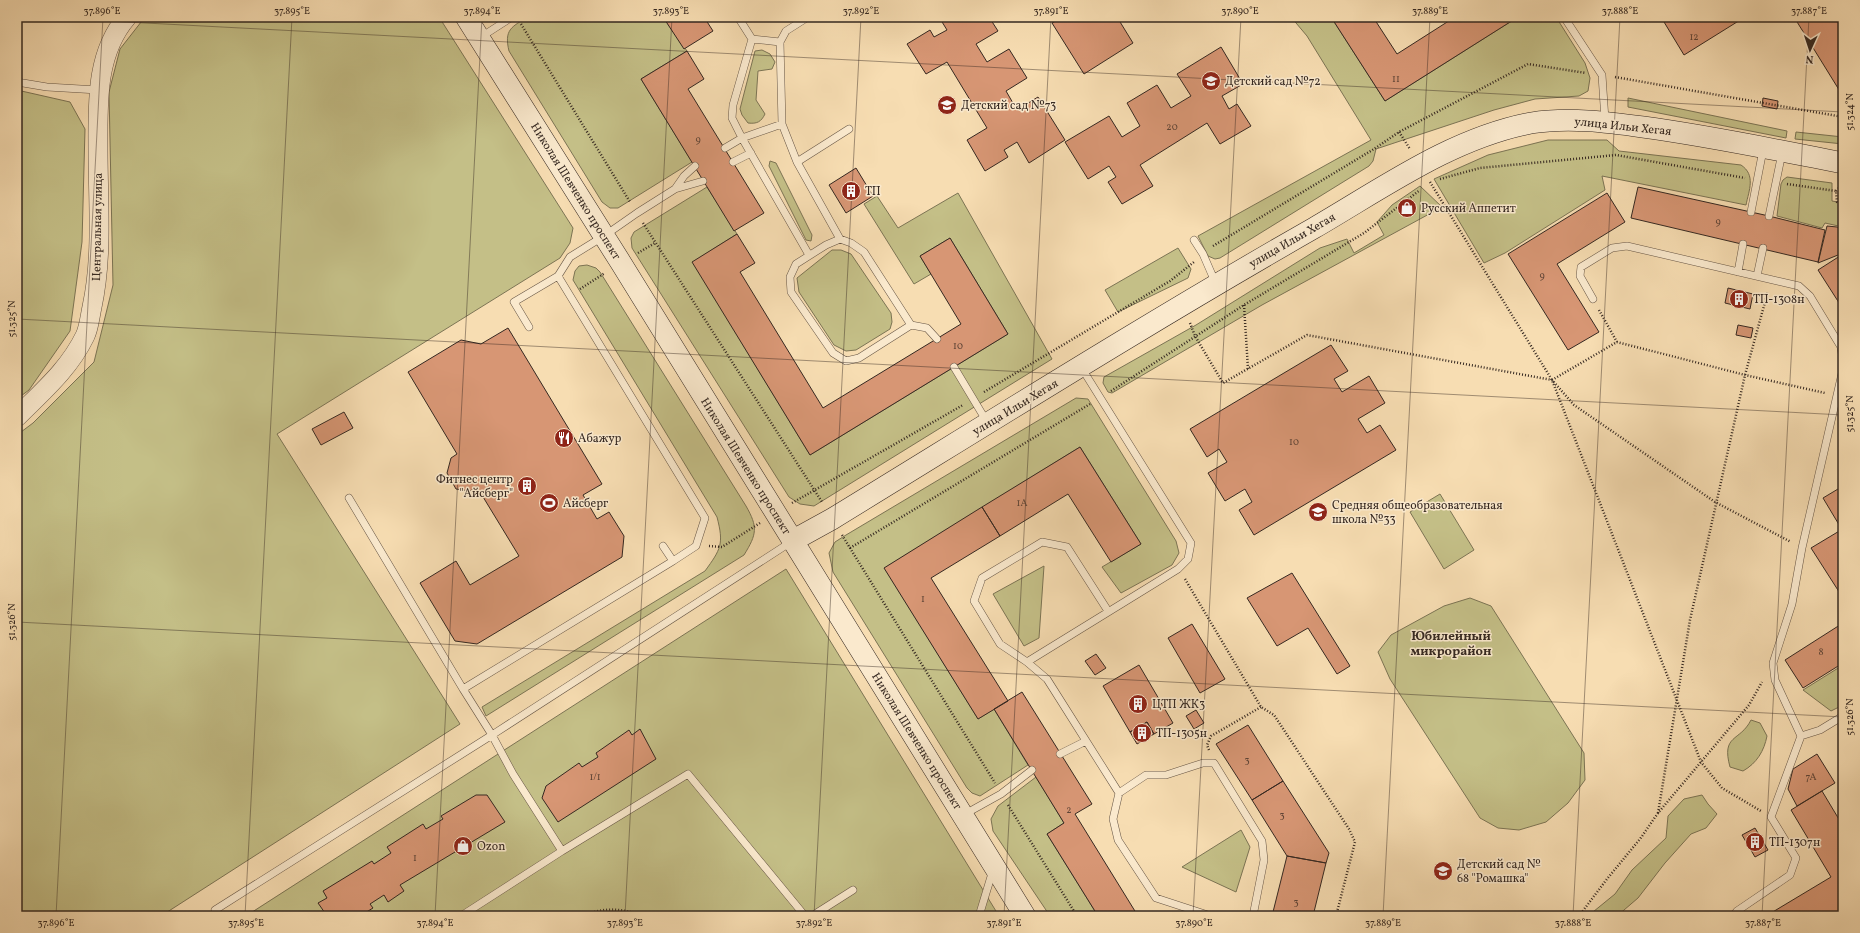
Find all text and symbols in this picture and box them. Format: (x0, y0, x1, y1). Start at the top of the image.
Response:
text: 37.896°E (84, 4, 120, 18)
text: 37.895°E (274, 4, 310, 18)
text: 37.894°E (464, 4, 500, 18)
text: 37.893°E (653, 4, 689, 18)
text: 37.892°E (843, 4, 879, 18)
text: 37.891°E (1033, 4, 1069, 18)
text: 37.890°E (1221, 4, 1259, 18)
text: 37.889°E (1412, 4, 1448, 18)
text: 37.888°E (1602, 4, 1638, 18)
text: 37.887°E (1791, 4, 1827, 18)
house number: 12 (1689, 30, 1699, 44)
north arrow (1790, 30, 1830, 70)
text: N (1805, 51, 1814, 66)
school or university icon: Детский сад №72 (1200, 70, 1222, 92)
house number: 11 (1392, 72, 1400, 86)
place label: Детский сад №72 (1225, 74, 1321, 90)
text: 51.324°N (1843, 93, 1857, 131)
school or university icon: Детский сад №73 (936, 94, 958, 116)
place label: Детский сад №73 (961, 98, 1056, 114)
street label: улица Ильи Хегая (1574, 114, 1672, 140)
street label: Николая Шевченко проспект (526, 120, 624, 263)
house number: 20 (1166, 120, 1178, 134)
house number: 9 (695, 133, 701, 147)
street label: Центральная улица (89, 173, 107, 281)
building icon: ТП (840, 180, 862, 202)
place label: ТП (865, 184, 881, 200)
shop icon: Русский Аппетит (1396, 197, 1418, 219)
place label: Русский Аппетит (1421, 201, 1516, 217)
street label: улица Ильи Хегая (1246, 210, 1339, 272)
house number: 9 (1715, 215, 1721, 229)
house number: 9 (1539, 269, 1545, 283)
building icon: ТП-1308н (1728, 288, 1750, 310)
place label: ТП-1308н (1753, 292, 1804, 308)
text: 51.325°N (5, 300, 19, 338)
house number: 10 (953, 339, 963, 353)
street label: улица Ильи Хегая (970, 376, 1061, 440)
street label: Николая Шевченко проспект (696, 395, 794, 538)
text: 51.325°N (1843, 395, 1857, 433)
restaurant icon: Абажур (553, 427, 575, 449)
place label: Абажур (578, 431, 622, 447)
house number: 10 (1289, 435, 1299, 449)
place label: Фитнес центр "Айсберг" (436, 472, 513, 502)
building icon: Фитнес центр "Айсберг" (516, 475, 538, 497)
sports icon: Айсберг (538, 492, 560, 514)
place label: Айсберг (563, 496, 609, 512)
house number: 1А (1017, 496, 1027, 510)
place label: Средняя общеобразовательная школа №33 (1332, 498, 1503, 528)
school or university icon: Средняя общеобразовательная школа №33 (1307, 501, 1329, 523)
house number: 1 (921, 592, 925, 606)
text: 51.326°N (5, 603, 19, 641)
district label: Юбилейный микрорайон (1411, 628, 1492, 661)
house number: 8 (1818, 645, 1824, 659)
street label: Николая Шевченко проспект (867, 670, 965, 813)
building icon: ЦТП ЖК3 (1127, 693, 1149, 715)
place label: ЦТП ЖК3 (1152, 697, 1205, 713)
text: 51.326°N (1843, 698, 1857, 736)
building icon: ТП-1305н (1131, 722, 1153, 744)
place label: ТП-1305н (1156, 726, 1207, 742)
house number: 3 (1244, 753, 1250, 767)
house number: 1/1 (589, 770, 601, 784)
house number: 7А (1806, 770, 1816, 784)
house number: 2 (1066, 803, 1072, 817)
house number: 3 (1279, 808, 1285, 822)
building icon: ТП-1307н (1744, 831, 1766, 853)
shop icon: Ozon (452, 835, 474, 857)
place label: ТП-1307н (1769, 835, 1820, 851)
place label: Ozon (477, 839, 505, 855)
house number: 1 (413, 851, 417, 865)
place label: Детский сад № 68 "Ромашка" (1457, 857, 1541, 887)
school or university icon: Детский сад № 68 "Ромашка" (1432, 860, 1454, 882)
house number: 3 (1293, 895, 1299, 909)
text: 37.896°E (38, 916, 74, 930)
text: 37.895°E (228, 916, 264, 930)
text: 37.894°E (417, 916, 453, 930)
text: 37.893°E (607, 916, 643, 930)
text: 37.892°E (796, 916, 832, 930)
text: 37.891°E (986, 916, 1022, 930)
text: 37.890°E (1175, 916, 1213, 930)
text: 37.889°E (1365, 916, 1401, 930)
text: 37.888°E (1555, 916, 1591, 930)
text: 37.887°E (1745, 916, 1781, 930)

